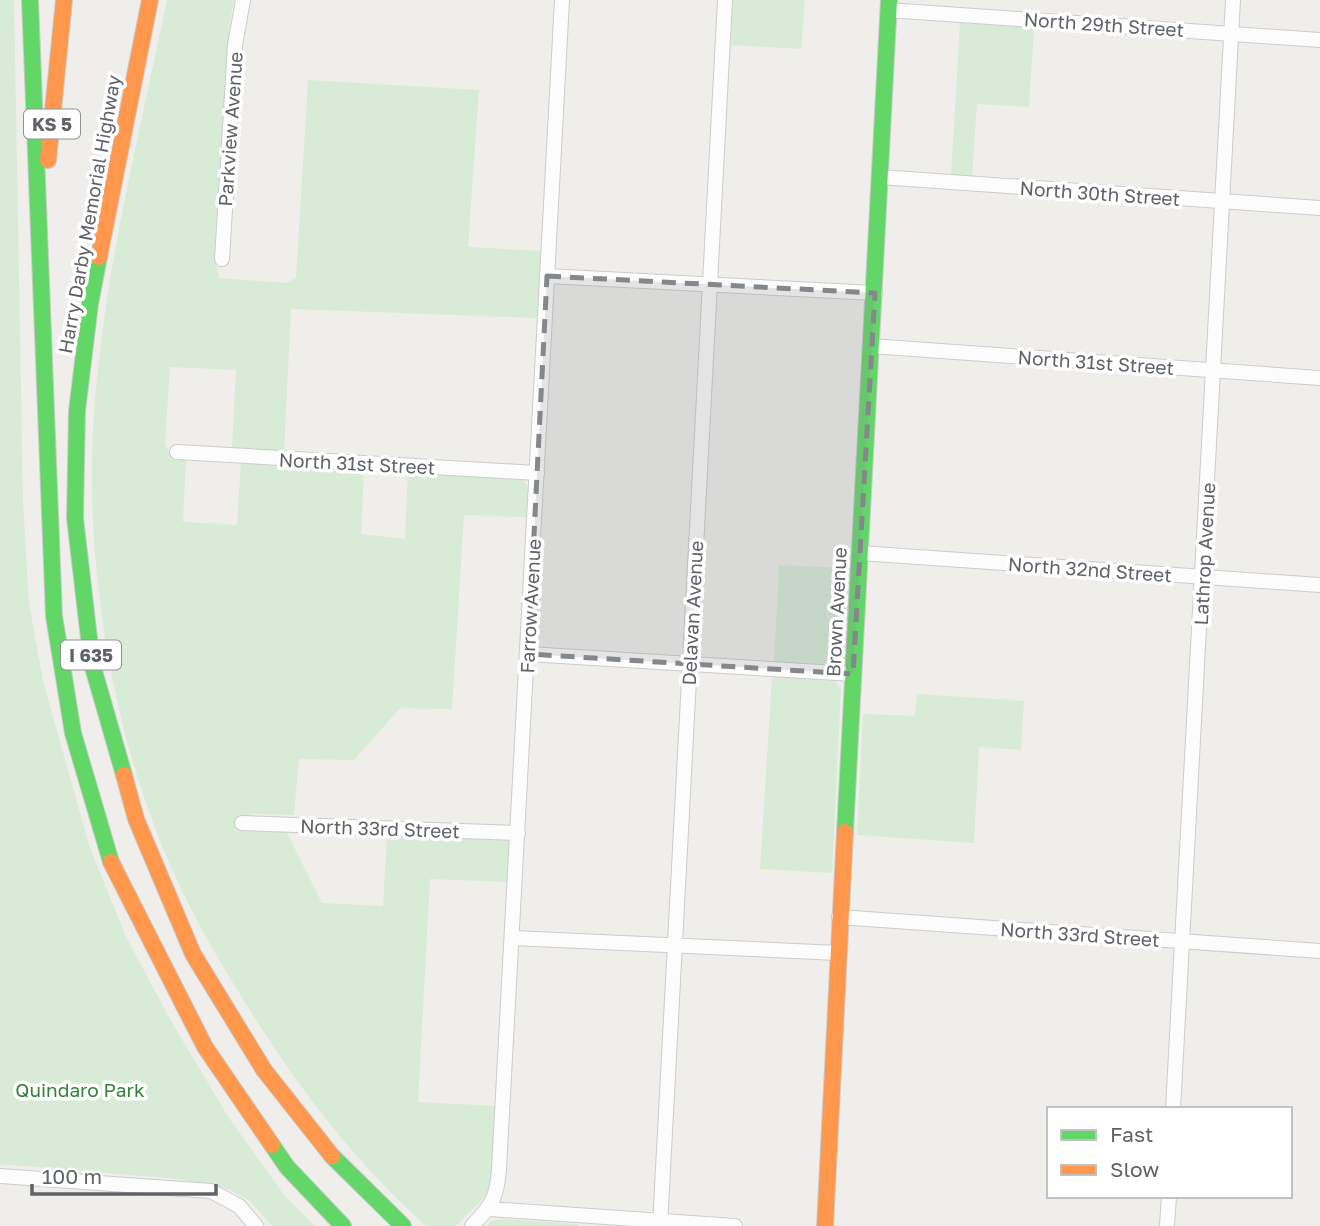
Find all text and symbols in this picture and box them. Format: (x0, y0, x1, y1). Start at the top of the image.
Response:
street label: North 29th Street (1023, 7, 1185, 41)
street label: Parkview Avenue (213, 51, 247, 207)
street label: Harry Darby Memorial Highway (53, 73, 125, 355)
road number: KS 5 (24, 110, 80, 139)
street label: North 30th Street (1019, 176, 1181, 210)
street label: North 31st Street (1017, 345, 1175, 379)
street label: North 31st Street (278, 447, 436, 479)
street label: Lathrop Avenue (1189, 482, 1219, 626)
street label: Farrow Avenue (515, 538, 545, 674)
street label: Delavan Avenue (677, 540, 707, 686)
street label: Brown Avenue (821, 546, 851, 678)
street label: North 32nd Street (1007, 552, 1173, 586)
road number: I 635 (61, 640, 121, 670)
street label: North 33rd Street (300, 814, 460, 842)
street label: North 33rd Street (999, 917, 1161, 951)
park label: Quindaro Park (15, 1078, 145, 1101)
legend (1047, 1107, 1292, 1198)
text: Fast (1110, 1121, 1153, 1147)
scale bar (32, 1152, 215, 1196)
text: Slow (1110, 1156, 1159, 1182)
text: 100 m (42, 1163, 102, 1189)

